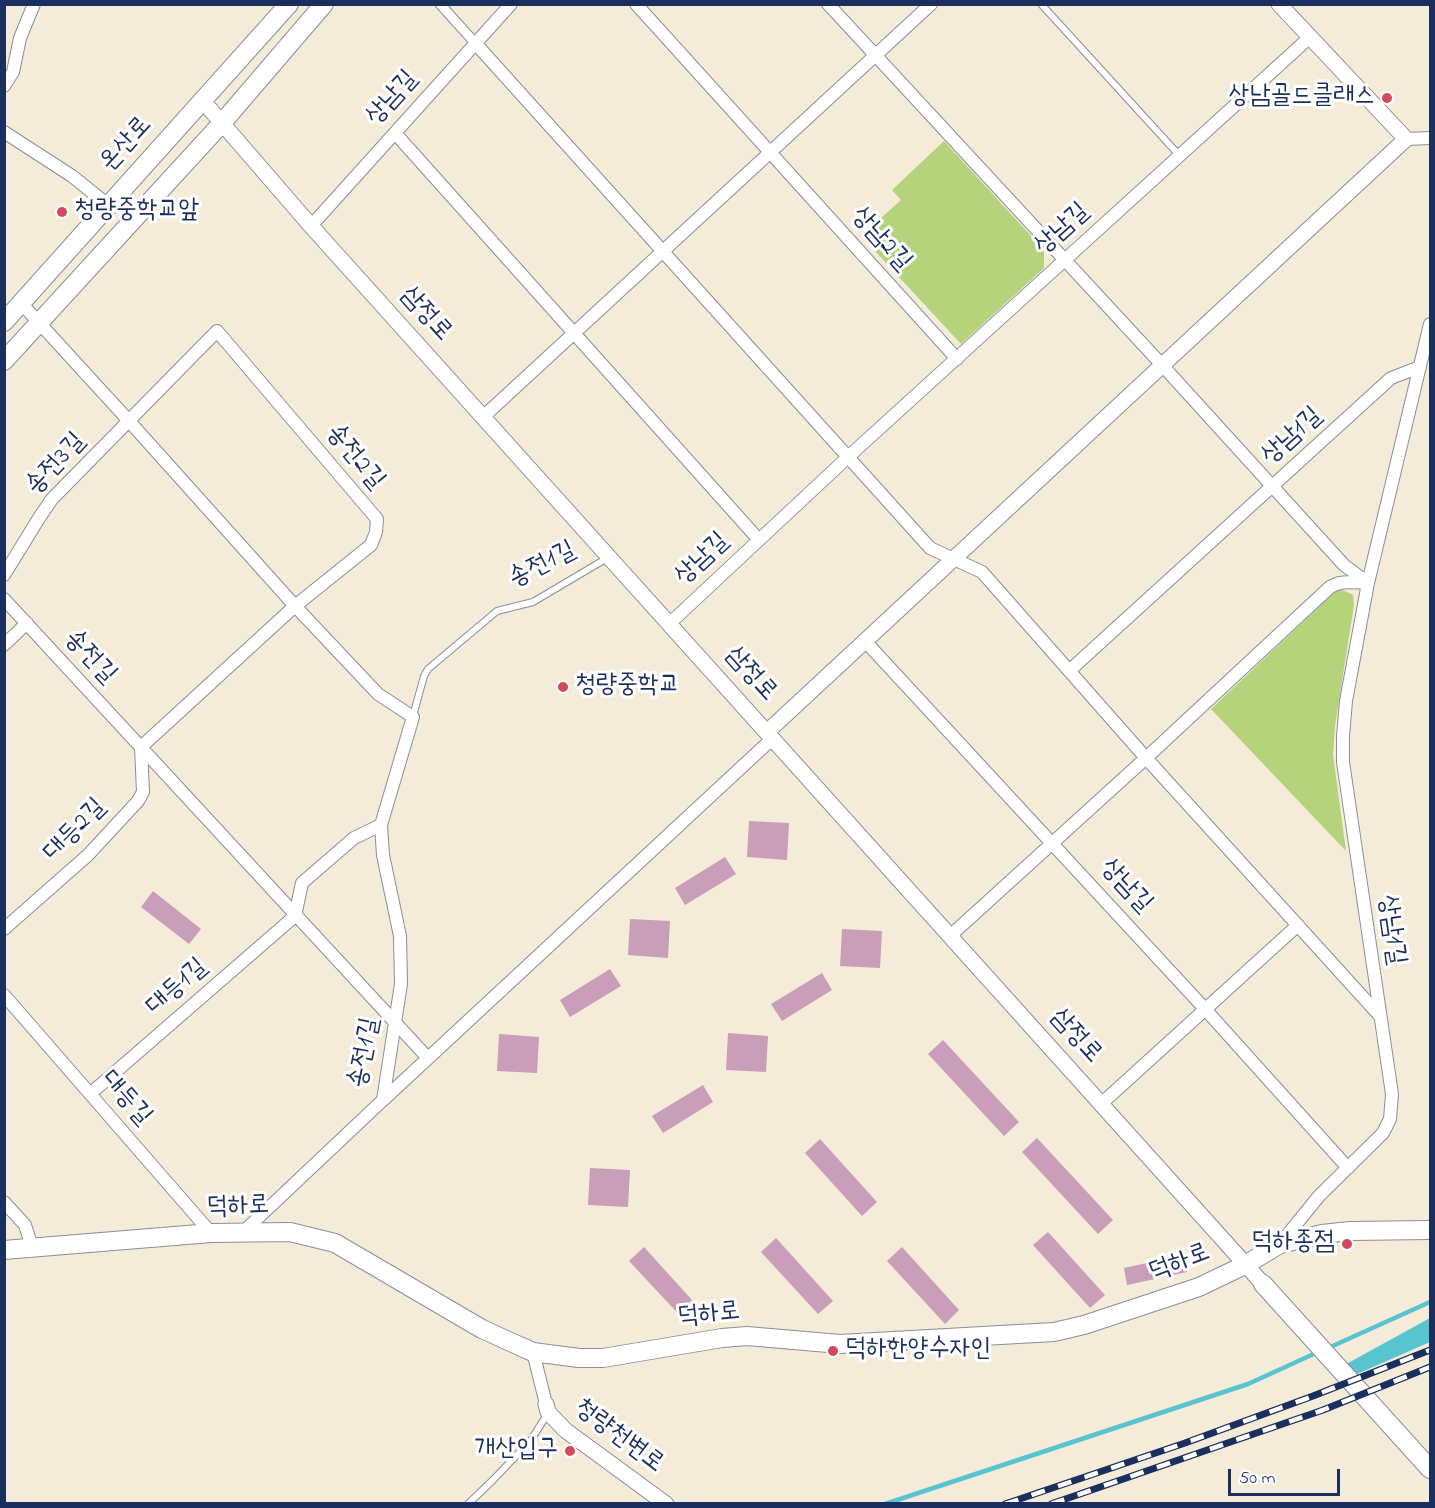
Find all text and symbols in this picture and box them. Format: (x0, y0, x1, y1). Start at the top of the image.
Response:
street label: 상남길 (360, 65, 426, 133)
place label: 상남골드클래스 (1229, 82, 1375, 114)
marker: 상남골드클래스 (1380, 91, 1394, 105)
street label: 온산로 (94, 111, 160, 179)
place label: 청량중학교앞 (74, 196, 200, 228)
street label: 상남길 (1029, 197, 1097, 263)
street label: 상남2길 (843, 201, 917, 279)
marker: 청량중학교앞 (55, 205, 69, 219)
street label: 삼정로 (392, 281, 458, 349)
street label: 상남1길 (1256, 402, 1330, 472)
street label: 송전2길 (318, 419, 390, 497)
street label: 송전3길 (21, 427, 93, 503)
street label: 상남길 (669, 527, 737, 593)
street label: 송전1길 (504, 536, 582, 596)
street label: 송전길 (56, 624, 122, 692)
street label: 삼정로 (717, 641, 783, 709)
place label: 청량중학교 (575, 671, 680, 703)
marker: 청량중학교 (556, 680, 570, 694)
street label: 대등2길 (38, 793, 114, 869)
street label: 상남길 (1092, 853, 1158, 921)
street label: 상남1길 (1370, 893, 1410, 967)
street label: 대등1길 (141, 953, 215, 1023)
street label: 삼정로 (1042, 1003, 1108, 1071)
street label: 송전1길 (344, 1015, 388, 1091)
street label: 대등길 (93, 1065, 157, 1133)
street label: 덕하로 (206, 1191, 270, 1225)
place label: 덕하종점 (1251, 1228, 1335, 1260)
marker: 덕하종점 (1340, 1237, 1354, 1251)
street label: 덕하로 (1145, 1238, 1215, 1290)
street label: 덕하로 (676, 1297, 742, 1335)
place label: 덕하한양수자인 (845, 1335, 991, 1367)
marker: 덕하한양수자인 (826, 1344, 840, 1358)
street label: 청량천변로 (567, 1393, 669, 1481)
place label: 개산입구 (474, 1435, 558, 1467)
marker: 개산입구 (563, 1444, 577, 1458)
scale bar (1231, 1457, 1344, 1495)
text: 50 m (1239, 1466, 1276, 1492)

